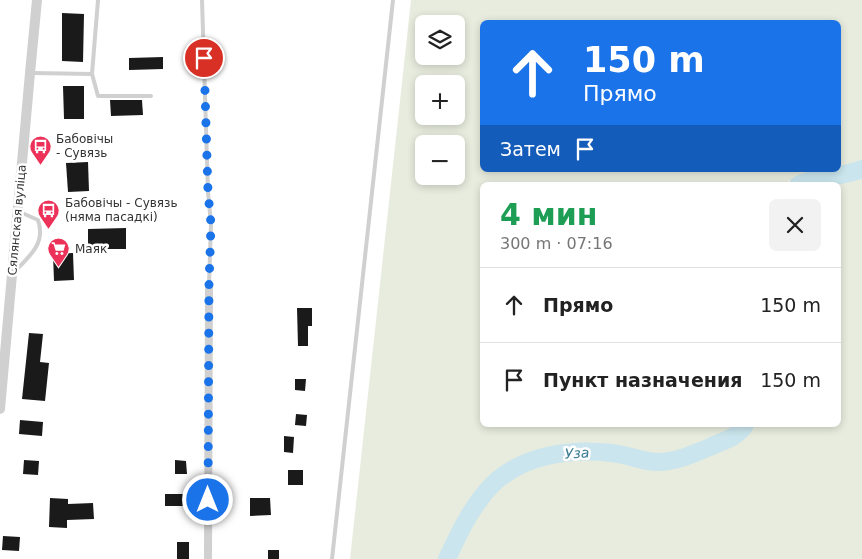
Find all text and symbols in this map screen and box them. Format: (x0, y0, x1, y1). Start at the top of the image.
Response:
map controls (415, 15, 465, 185)
button: layers (415, 15, 465, 65)
pin (183, 37, 225, 79)
icon: ahead (500, 40, 565, 105)
text: 150 m (583, 40, 705, 80)
icon: arrive (190, 44, 218, 72)
button: + (415, 75, 465, 125)
text: Прямо (583, 81, 657, 106)
place label: Бабовічы - Сувязь (56, 132, 113, 160)
bus stop icon: Бабовічы - Сувязь (28, 134, 52, 165)
button: − (415, 135, 465, 185)
icon: arrive (571, 135, 599, 163)
text: Затем (500, 138, 561, 160)
street label: Сялянская вуліца (5, 164, 29, 276)
place label: Бабовічы - Сувязь (няма пасадкі) (65, 196, 177, 224)
text: 4 мин (500, 197, 598, 232)
bus stop icon: Бабовічы - Сувязь (няма пасадкі) (37, 198, 61, 229)
button: close (769, 199, 821, 251)
text: 300 m · 07:16 (500, 234, 613, 253)
supermarket icon: Маяк (47, 237, 71, 268)
place label: Маяк (75, 242, 107, 256)
icon: ahead (500, 291, 528, 319)
text: Прямо (543, 294, 613, 316)
text: 150 m (760, 294, 821, 316)
icon: arrive (500, 366, 528, 394)
text: Пункт назначения (543, 369, 742, 391)
text: 150 m (760, 369, 821, 391)
water label: Уза (564, 444, 590, 462)
position arrow (181, 473, 233, 525)

